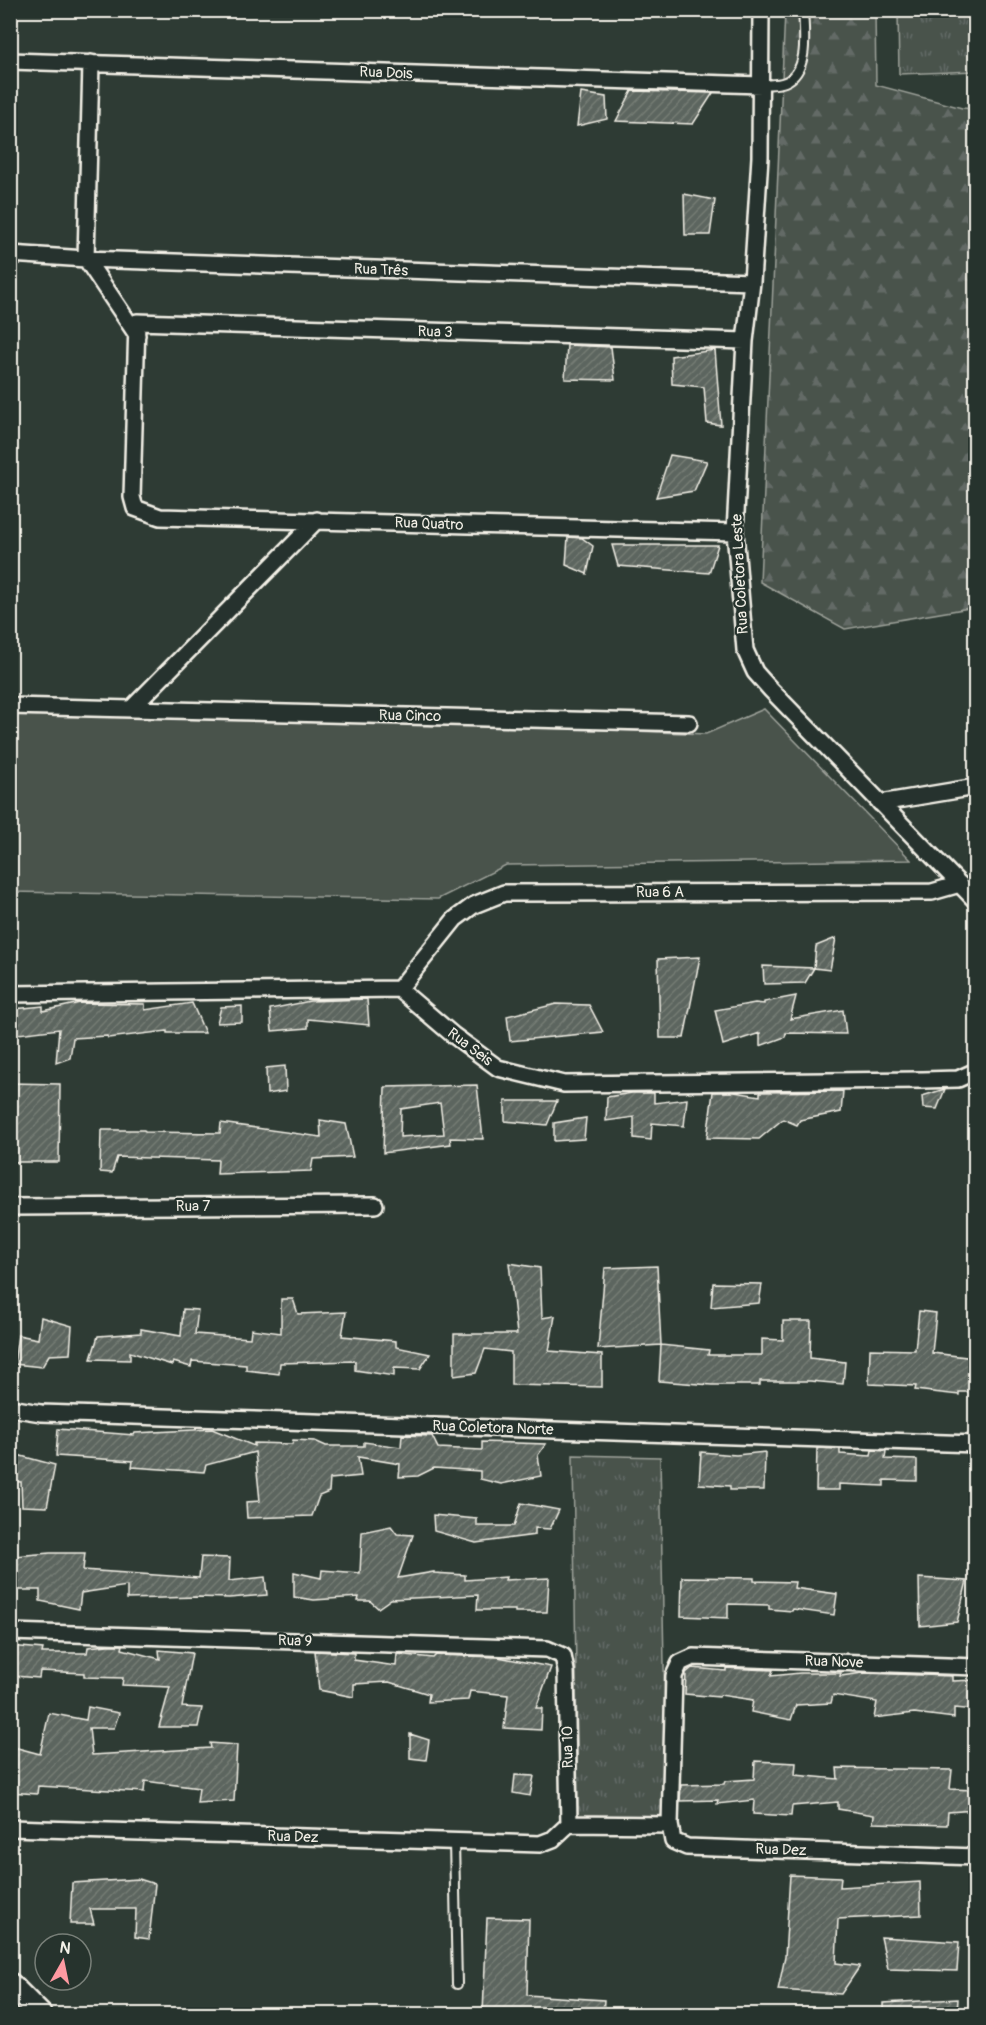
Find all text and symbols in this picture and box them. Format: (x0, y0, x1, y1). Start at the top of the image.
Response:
street label: Rua Dois (359, 63, 413, 83)
street label: Rua Três (353, 260, 409, 280)
street label: Rua 3 (417, 322, 453, 342)
street label: Rua Quatro (394, 513, 464, 535)
street label: Rua Coletora Leste (727, 513, 753, 635)
street label: Rua Cinco (379, 706, 441, 726)
street label: Rua 6 A (636, 883, 684, 902)
street label: Rua Seis (444, 1024, 497, 1070)
street label: Rua 7 (176, 1197, 210, 1216)
street label: Rua Coletora Norte (432, 1416, 555, 1440)
street label: Rua 9 (278, 1631, 312, 1651)
street label: Rua Nove (804, 1651, 864, 1673)
street label: Rua 10 (558, 1726, 578, 1768)
street label: Rua Dez (267, 1827, 319, 1847)
street label: Rua Dez (755, 1840, 807, 1860)
north arrow (33, 1932, 93, 1992)
text: N (58, 1937, 72, 1959)

